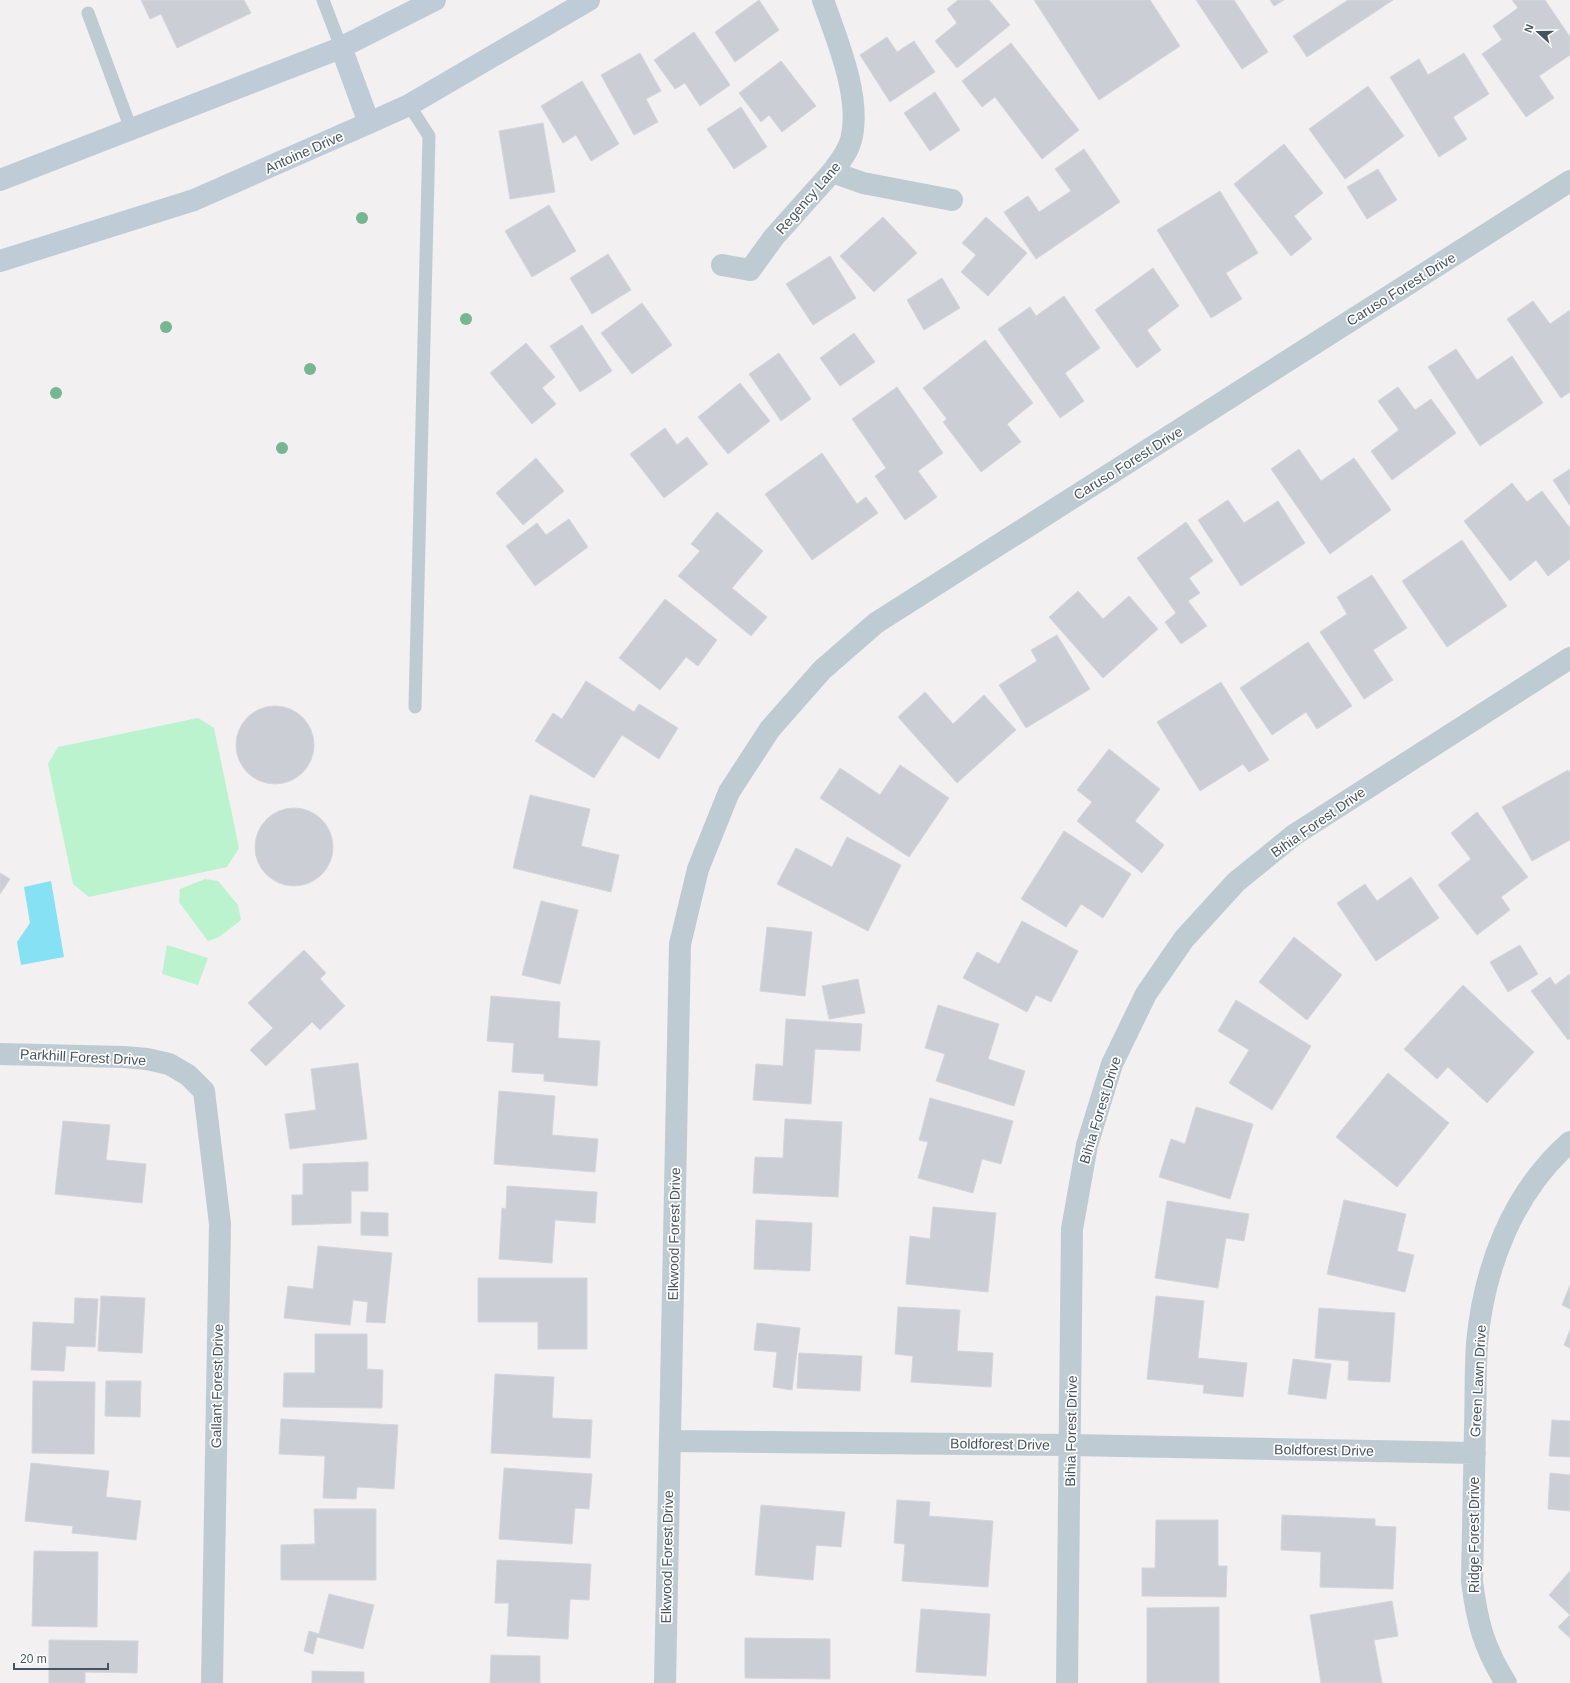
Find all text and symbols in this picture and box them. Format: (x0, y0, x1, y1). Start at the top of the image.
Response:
north arrow (1518, 12, 1558, 52)
text: N (1522, 23, 1536, 34)
street label: Antoine Drive (262, 128, 346, 176)
street label: Regency Lane (772, 159, 844, 237)
street label: Caruso Forest Drive (1344, 249, 1459, 329)
street label: Caruso Forest Drive (1071, 423, 1186, 503)
street label: Bihia Forest Drive (1268, 783, 1368, 860)
street label: Parkhill Forest Drive (20, 1046, 147, 1068)
street label: Bihia Forest Drive (1076, 1054, 1124, 1166)
street label: Elkwood Forest Drive (665, 1167, 683, 1301)
street label: Gallant Forest Drive (208, 1323, 226, 1448)
street label: Green Lawn Drive (1467, 1324, 1489, 1438)
street label: Bihia Forest Drive (1062, 1375, 1080, 1487)
street label: Boldforest Drive (950, 1435, 1050, 1453)
street label: Boldforest Drive (1274, 1441, 1374, 1459)
street label: Ridge Forest Drive (1466, 1476, 1482, 1593)
street label: Elkwood Forest Drive (658, 1490, 676, 1624)
scale bar (14, 1645, 108, 1671)
text: 20 m (20, 1652, 47, 1666)

